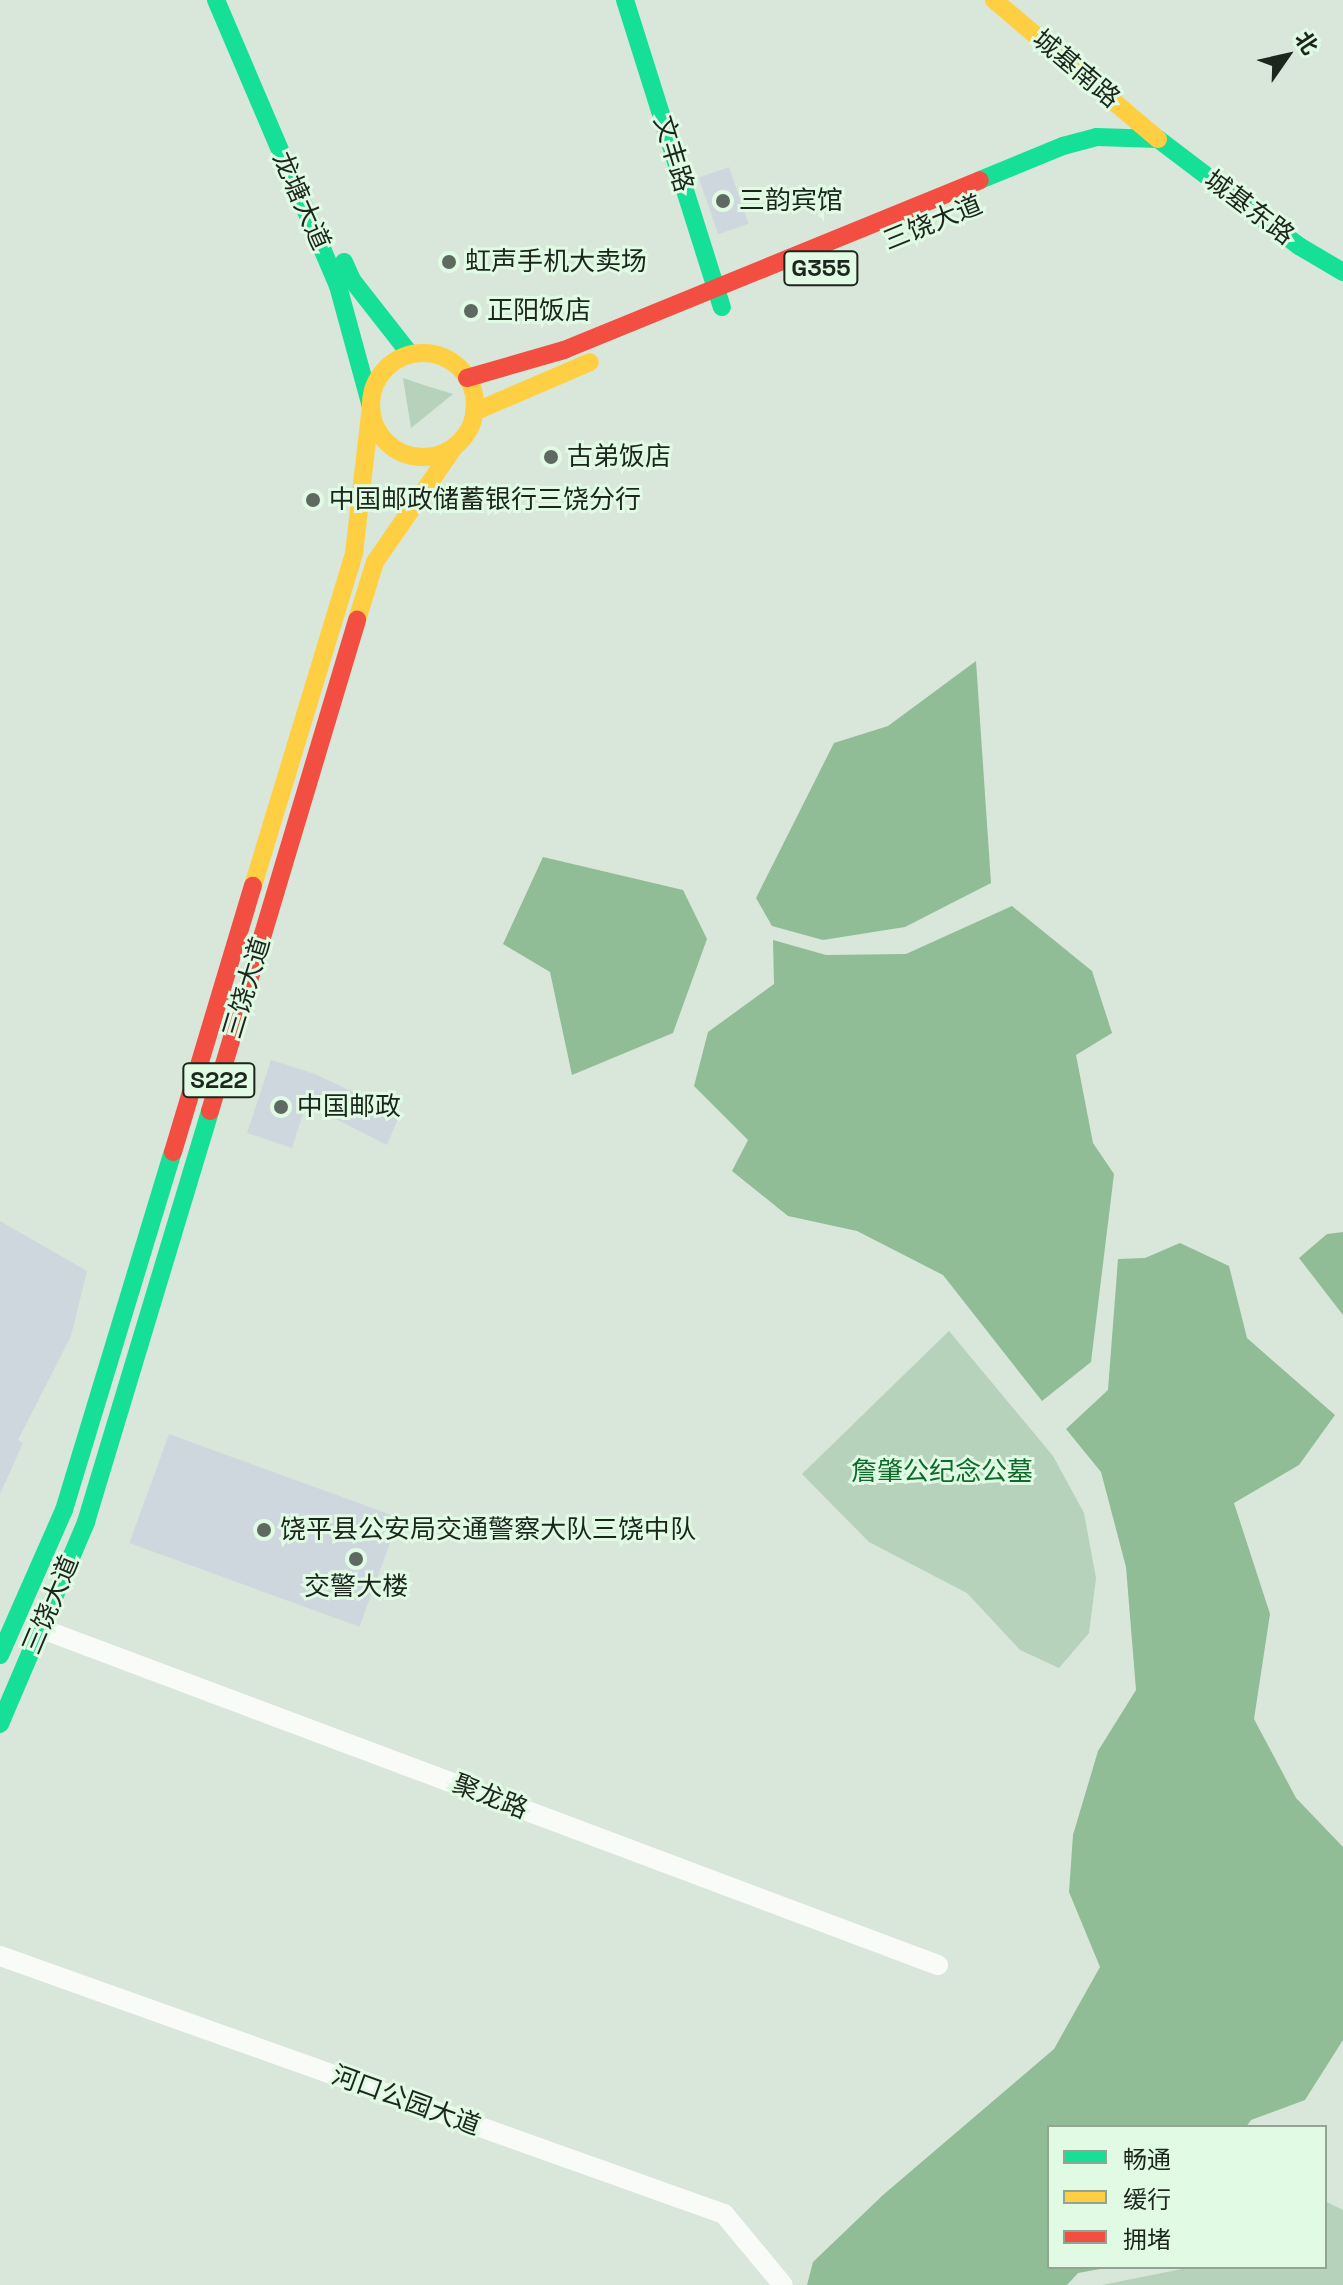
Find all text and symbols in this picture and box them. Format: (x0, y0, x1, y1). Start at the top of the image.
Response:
north arrow (1247, 16, 1327, 96)
street label: 城基南路 (1026, 24, 1126, 114)
text: 北 (1289, 26, 1325, 60)
street label: 文丰路 (647, 112, 699, 196)
street label: 龙塘大道 (266, 147, 336, 255)
street label: 城基东路 (1198, 164, 1300, 252)
place label: 三韵宾馆 (739, 185, 843, 217)
street label: 三饶大道 (879, 189, 987, 257)
marker: 三韵宾馆 (714, 192, 732, 210)
place label: 虹声手机大卖场 (465, 246, 647, 278)
road number: G355 (783, 248, 859, 288)
marker: 虹声手机大卖场 (440, 253, 458, 271)
place label: 正阳饭店 (487, 295, 591, 327)
marker: 正阳饭店 (462, 302, 480, 320)
place label: 古弟饭店 (567, 441, 671, 473)
marker: 古弟饭店 (542, 448, 560, 466)
place label: 中国邮政储蓄银行三饶分行 (329, 484, 641, 516)
marker: 中国邮政储蓄银行三饶分行 (304, 491, 322, 509)
street label: 三饶大道 (217, 934, 277, 1042)
road number: S222 (181, 1060, 257, 1100)
place label: 中国邮政 (297, 1091, 401, 1123)
marker: 中国邮政 (272, 1098, 290, 1116)
park label: 詹肇公纪念公墓 (851, 1456, 1033, 1488)
place label: 饶平县公安局交通警察大队三饶中队 (280, 1514, 696, 1546)
marker: 饶平县公安局交通警察大队三饶中队 (255, 1521, 273, 1539)
marker: 交警大楼 (347, 1550, 365, 1568)
street label: 三饶大道 (16, 1551, 86, 1659)
place label: 交警大楼 (304, 1571, 408, 1603)
street label: 聚龙路 (448, 1768, 532, 1826)
street label: 河口公园大道 (327, 2060, 485, 2142)
legend (1047, 2125, 1327, 2269)
text: 畅通 (1123, 2144, 1171, 2175)
text: 缓行 (1123, 2184, 1171, 2215)
text: 拥堵 (1123, 2224, 1171, 2255)

